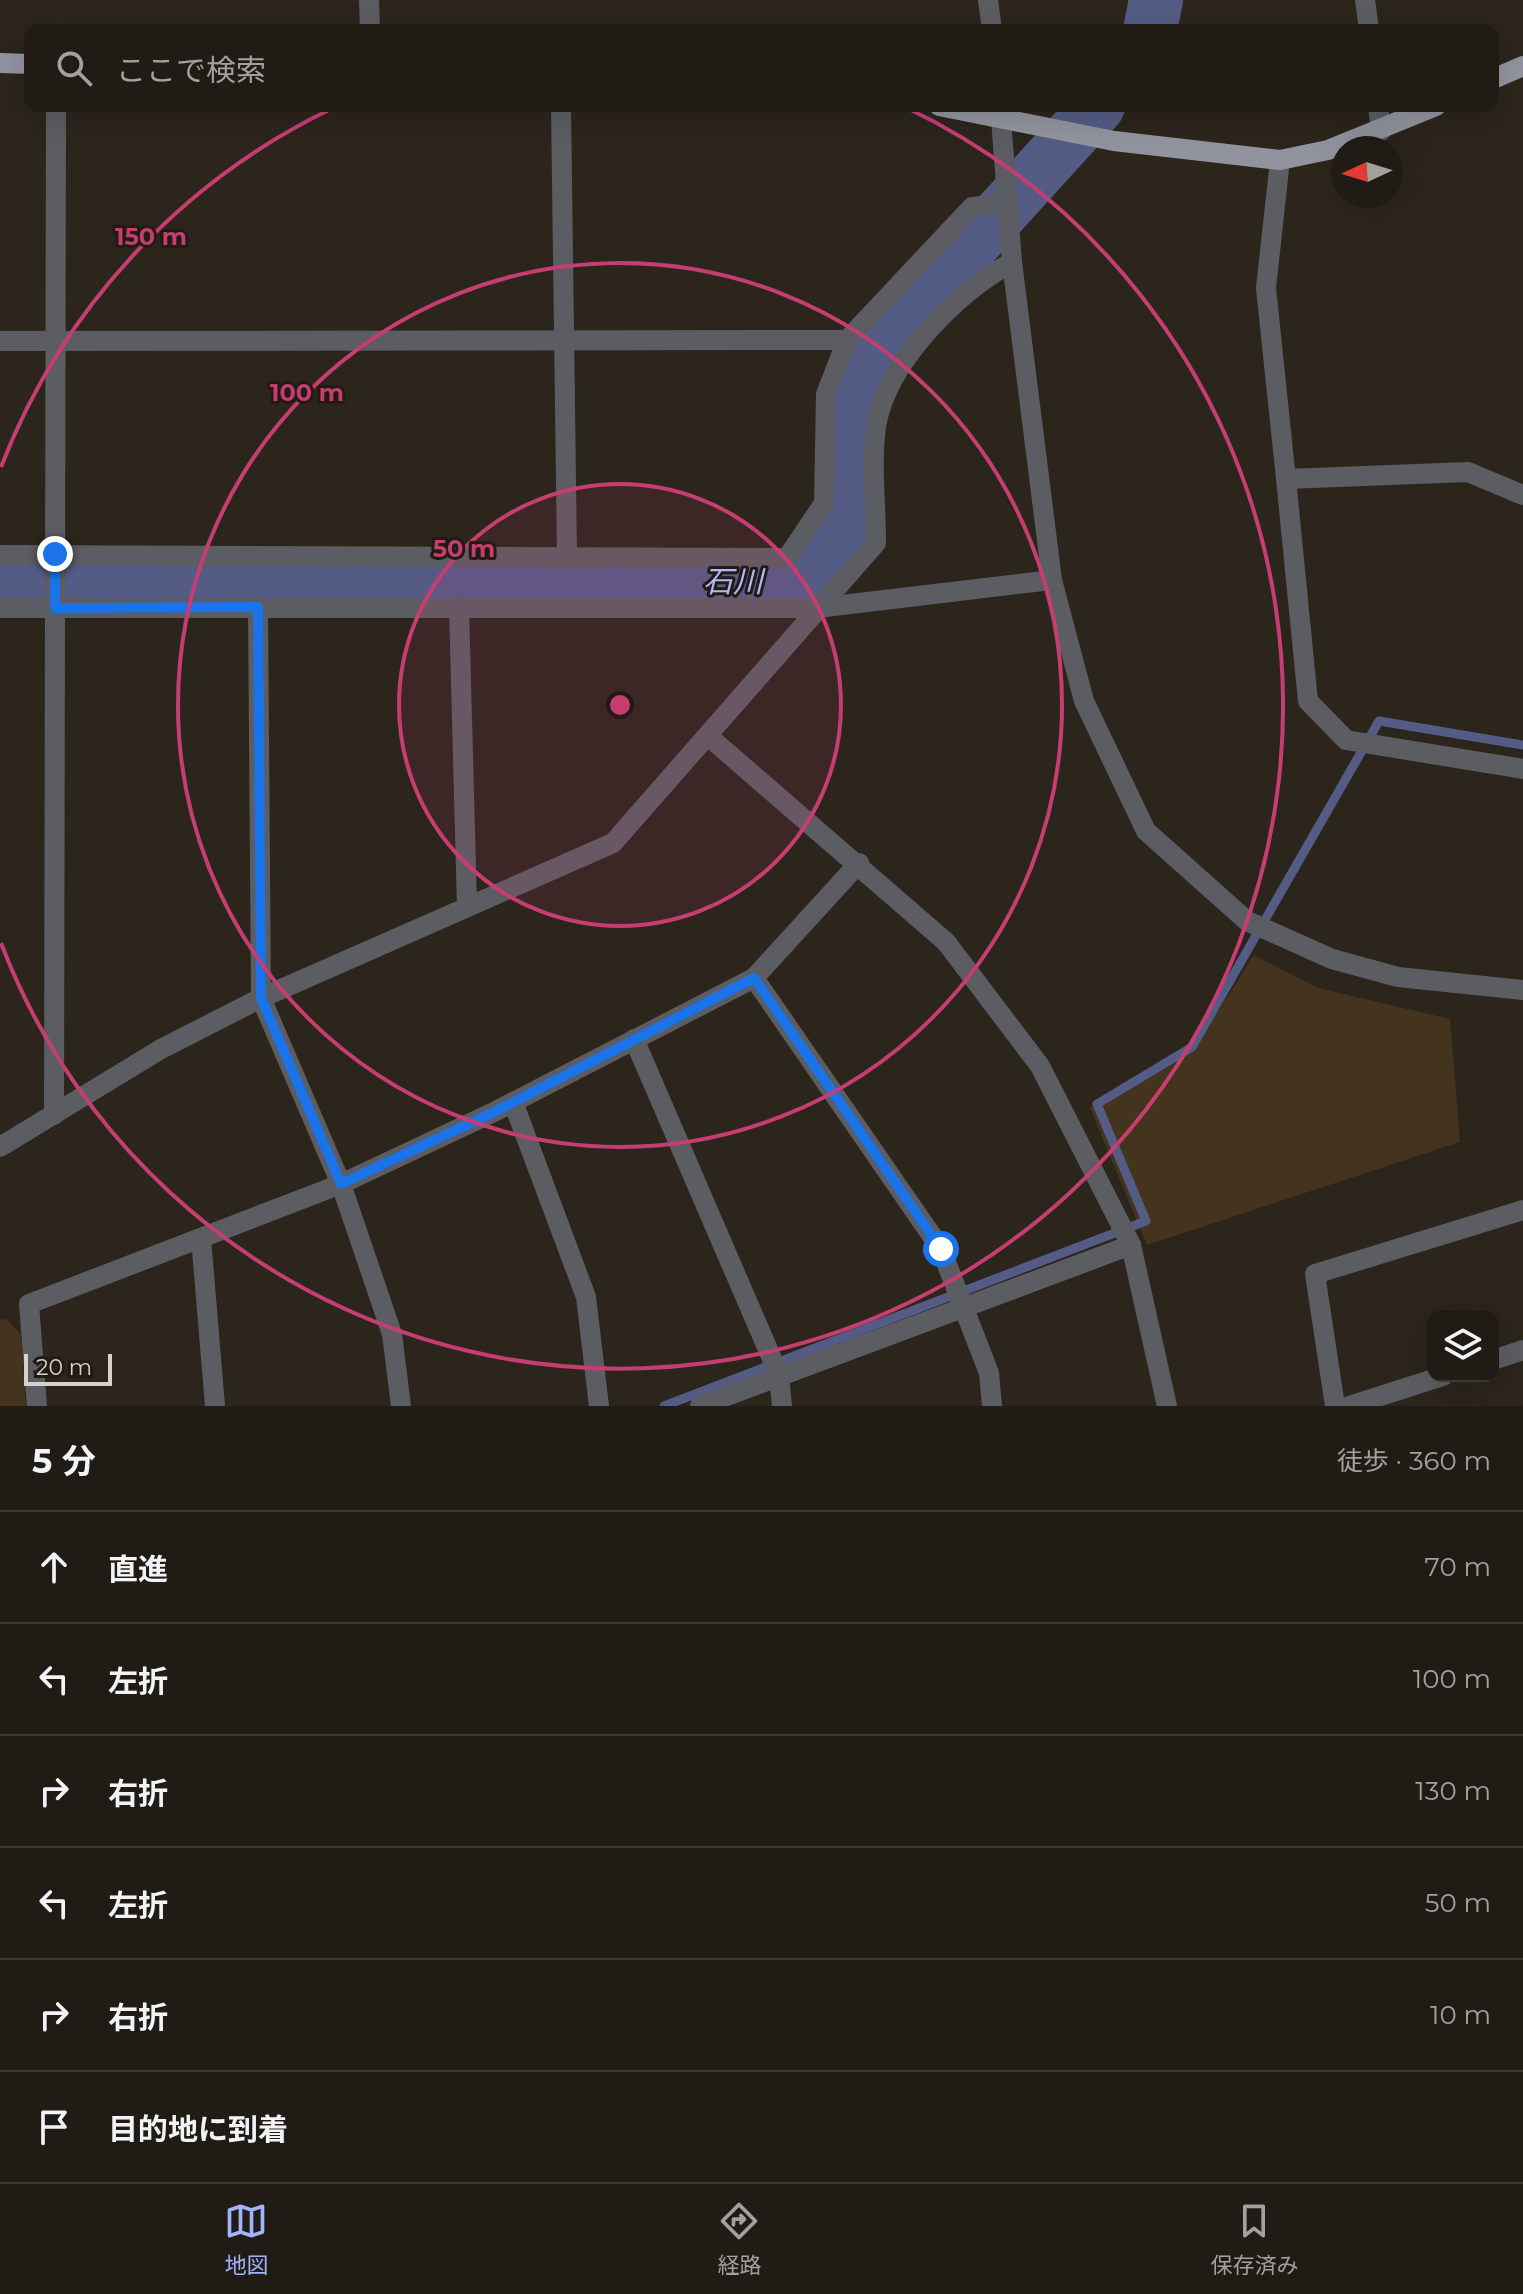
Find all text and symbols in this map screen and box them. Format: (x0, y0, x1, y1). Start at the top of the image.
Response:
search box (24, 24, 1499, 112)
icon: search (52, 46, 96, 90)
text: ここで検索 (116, 52, 266, 89)
north arrow (1331, 136, 1403, 208)
text: 150 m (115, 222, 187, 251)
text: 100 m (270, 378, 344, 407)
text: 50 m (433, 534, 495, 563)
route end (37, 536, 73, 572)
water label: 石川 (703, 563, 766, 600)
centre of rings (606, 691, 634, 719)
route start (923, 1231, 959, 1267)
map controls (1427, 1310, 1499, 1382)
button: layers (1427, 1310, 1499, 1382)
scale bar (24, 1350, 112, 1386)
text: 20 m (36, 1354, 92, 1381)
text: 5 分 (32, 1440, 96, 1482)
text: 徒歩 · 360 m (1337, 1445, 1491, 1477)
icon: ahead (32, 1545, 76, 1589)
text: 直進 (108, 1551, 168, 1588)
text: 70 m (1425, 1551, 1491, 1583)
icon: left (32, 1657, 76, 1701)
text: 左折 (108, 1663, 168, 1700)
text: 100 m (1413, 1663, 1491, 1695)
icon: right (32, 1769, 76, 1813)
text: 右折 (108, 1775, 168, 1812)
text: 130 m (1415, 1775, 1491, 1807)
icon: left (32, 1881, 76, 1925)
text: 左折 (108, 1887, 168, 1924)
text: 50 m (1425, 1887, 1491, 1919)
icon: right (32, 1993, 76, 2037)
text: 右折 (108, 1999, 168, 2036)
text: 10 m (1430, 1999, 1491, 2031)
icon: arrive (32, 2105, 76, 2149)
text: 目的地に到着 (108, 2111, 288, 2148)
tab: 地図 (224, 2199, 269, 2279)
tab: 経路 (717, 2199, 762, 2279)
tab: 保存済み (1210, 2199, 1299, 2279)

